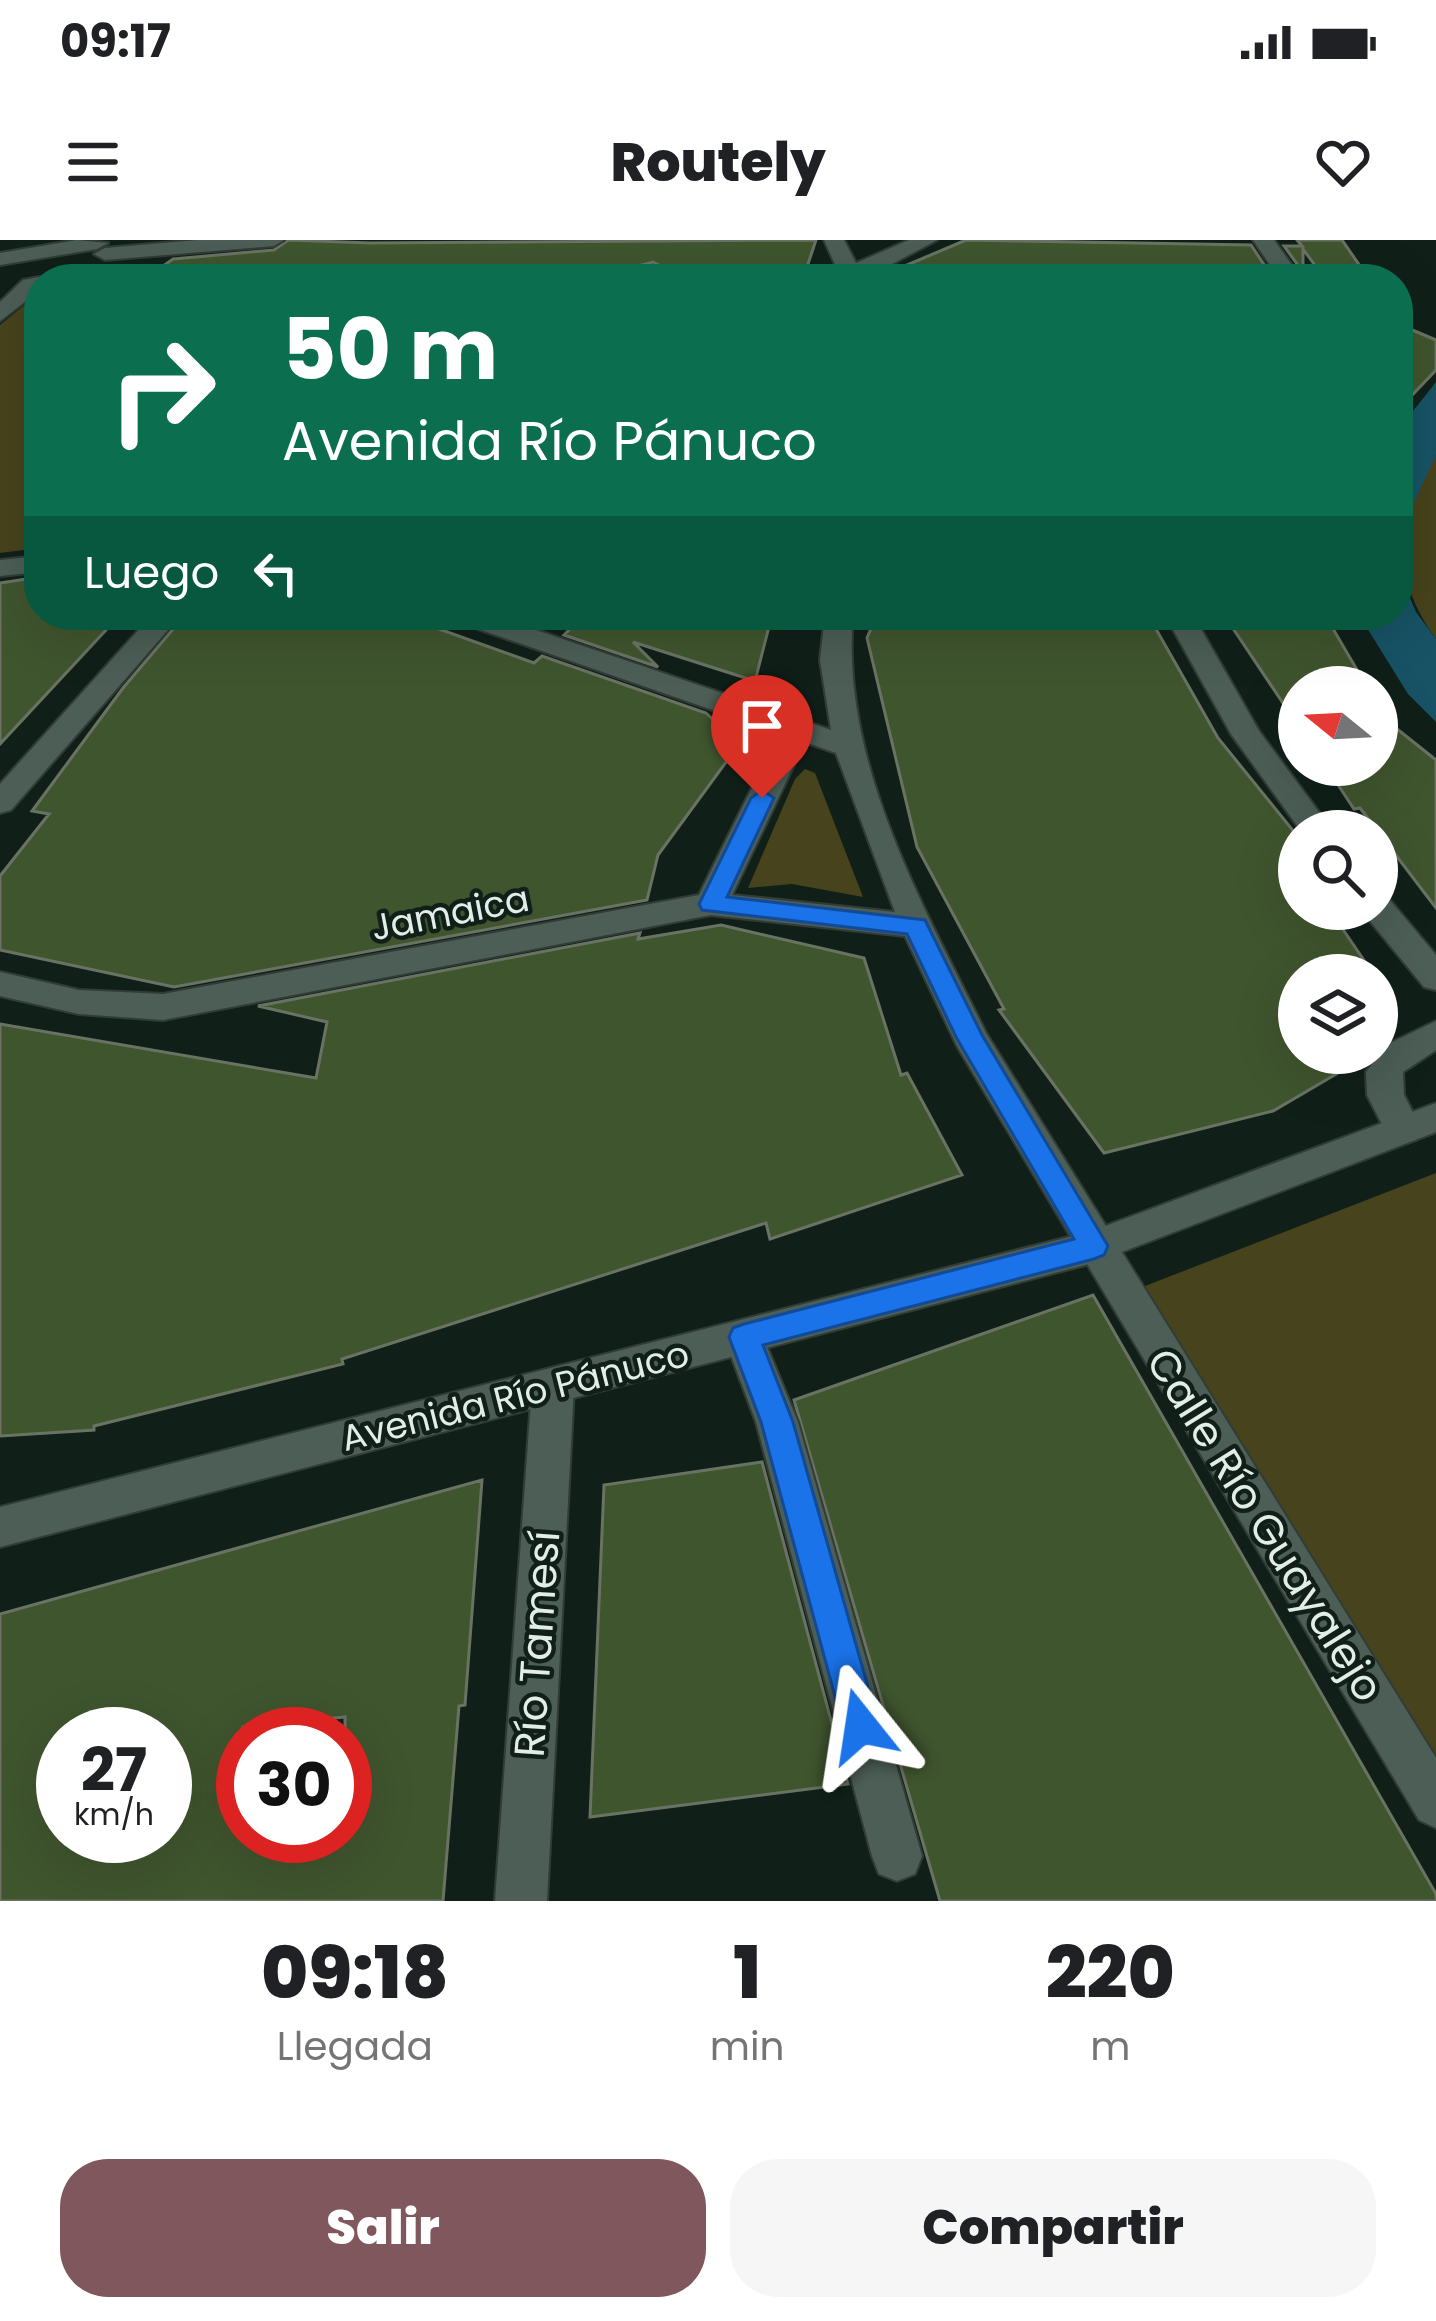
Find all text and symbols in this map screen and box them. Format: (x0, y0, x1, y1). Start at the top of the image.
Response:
text: 09:17 (60, 10, 171, 73)
text: Routely (610, 124, 826, 200)
icon: menu (60, 129, 126, 195)
icon: heart (1310, 129, 1376, 195)
text: 50 m (282, 291, 498, 408)
icon: right (84, 312, 240, 468)
text: Avenida Río Pánuco (282, 403, 817, 479)
icon: left (243, 540, 309, 606)
text: Luego (84, 541, 219, 604)
north arrow (1278, 666, 1398, 786)
map controls (1278, 666, 1398, 1074)
pin (711, 675, 813, 798)
icon: arrive (729, 693, 795, 759)
button: search (1278, 810, 1398, 930)
street label: Jamaica (367, 873, 533, 953)
button: layers (1278, 954, 1398, 1074)
street label: Avenida Río Pánuco (336, 1328, 694, 1464)
street label: Calle Río Guayalejo (1132, 1337, 1398, 1713)
street label: Río Tamesí (500, 1529, 574, 1759)
position arrow (798, 1663, 924, 1789)
speed limit sign: 30 (216, 1707, 372, 1863)
text: 27 (81, 1728, 147, 1812)
text: km/h (74, 1793, 154, 1836)
text: 09:18 (261, 1922, 449, 2023)
text: 1 (733, 1922, 761, 2023)
text: 220 (1046, 1922, 1175, 2023)
text: Llegada (277, 2019, 433, 2074)
text: min (710, 2019, 785, 2074)
text: m (1090, 2019, 1130, 2074)
button: Salir (60, 2159, 706, 2297)
button: Compartir (730, 2159, 1376, 2297)

